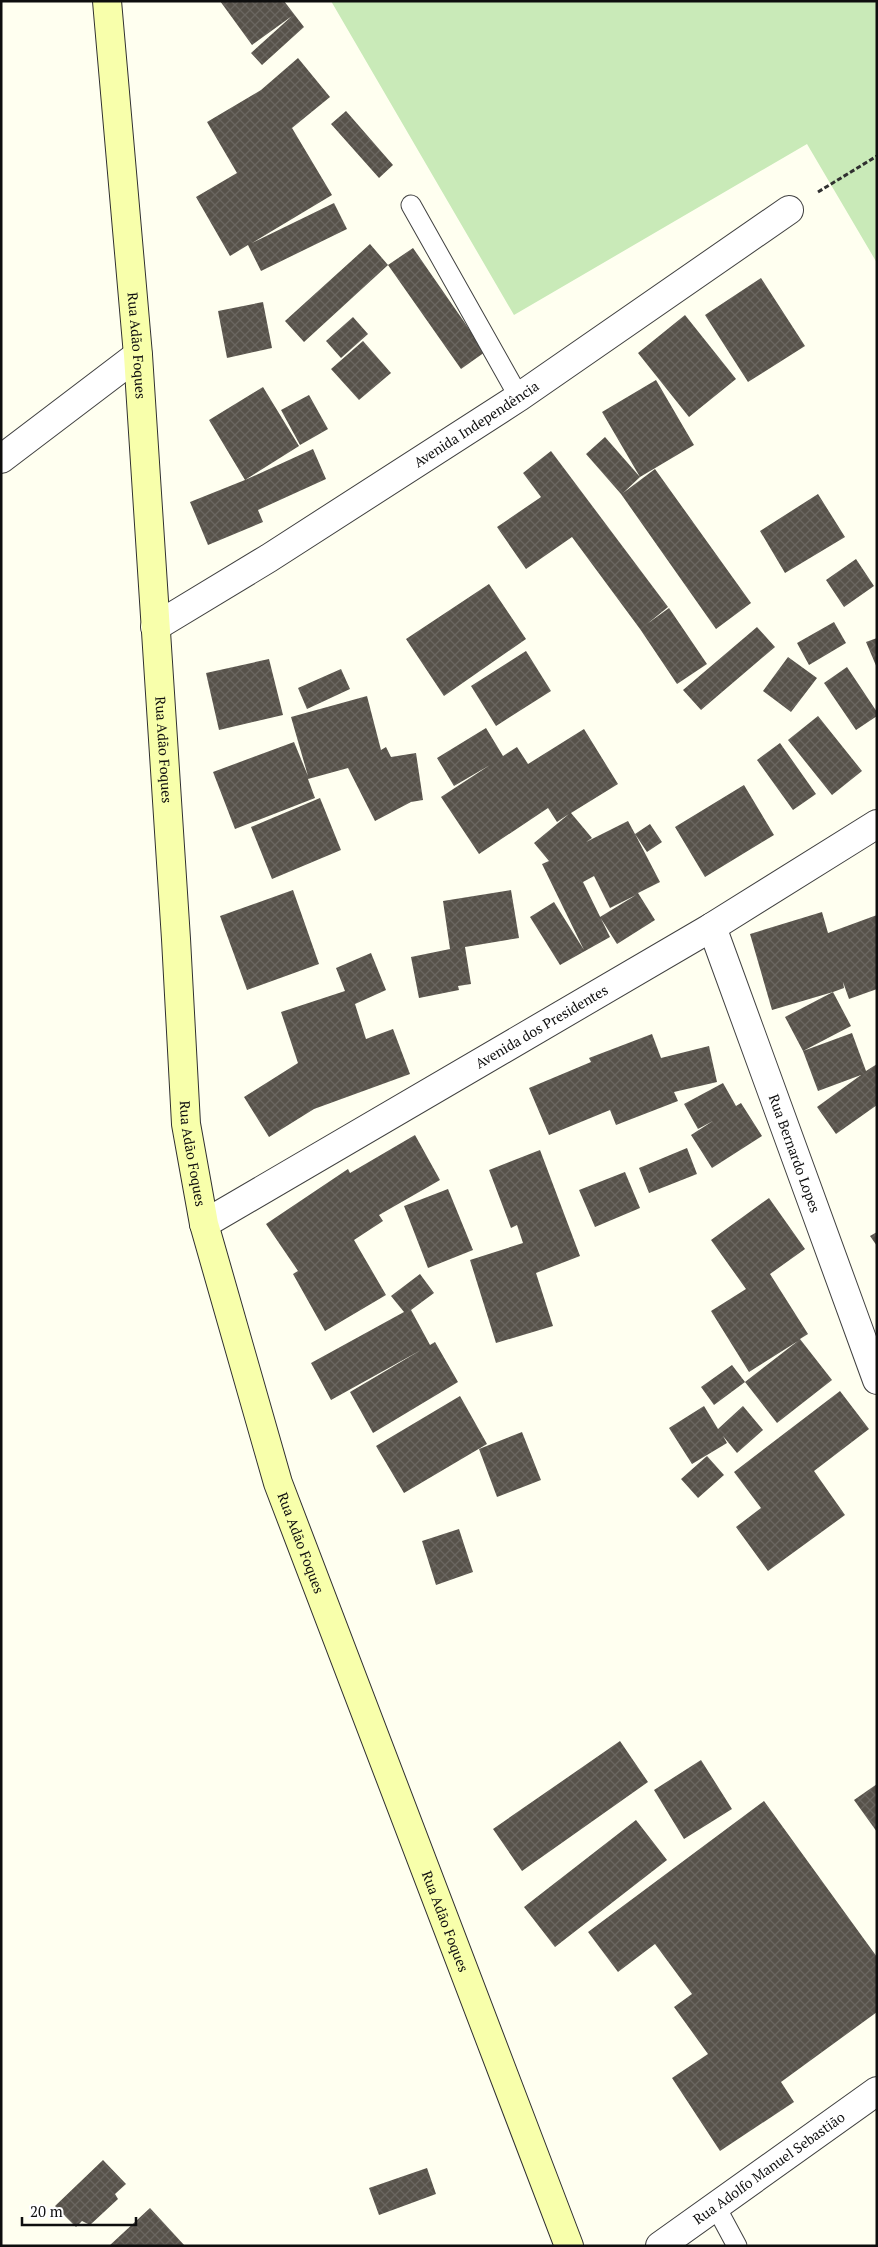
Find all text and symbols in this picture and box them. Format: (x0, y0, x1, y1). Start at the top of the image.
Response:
street label: Rua Adão Foques (124, 292, 151, 400)
street label: Avenida Independência (410, 376, 542, 471)
street label: Rua Adão Foques (151, 696, 177, 804)
street label: Avenida dos Presidentes (471, 980, 611, 1072)
street label: Rua Bernardo Lopes (765, 1091, 825, 1215)
street label: Rua Adão Foques (176, 1100, 211, 1208)
street label: Rua Adão Foques (273, 1489, 329, 1596)
street label: Rua Adão Foques (418, 1868, 474, 1975)
street label: Rua Adolfo Manuel Sebastião (689, 2107, 849, 2228)
scale bar (22, 2194, 136, 2226)
text: 20 m (30, 2201, 63, 2221)

